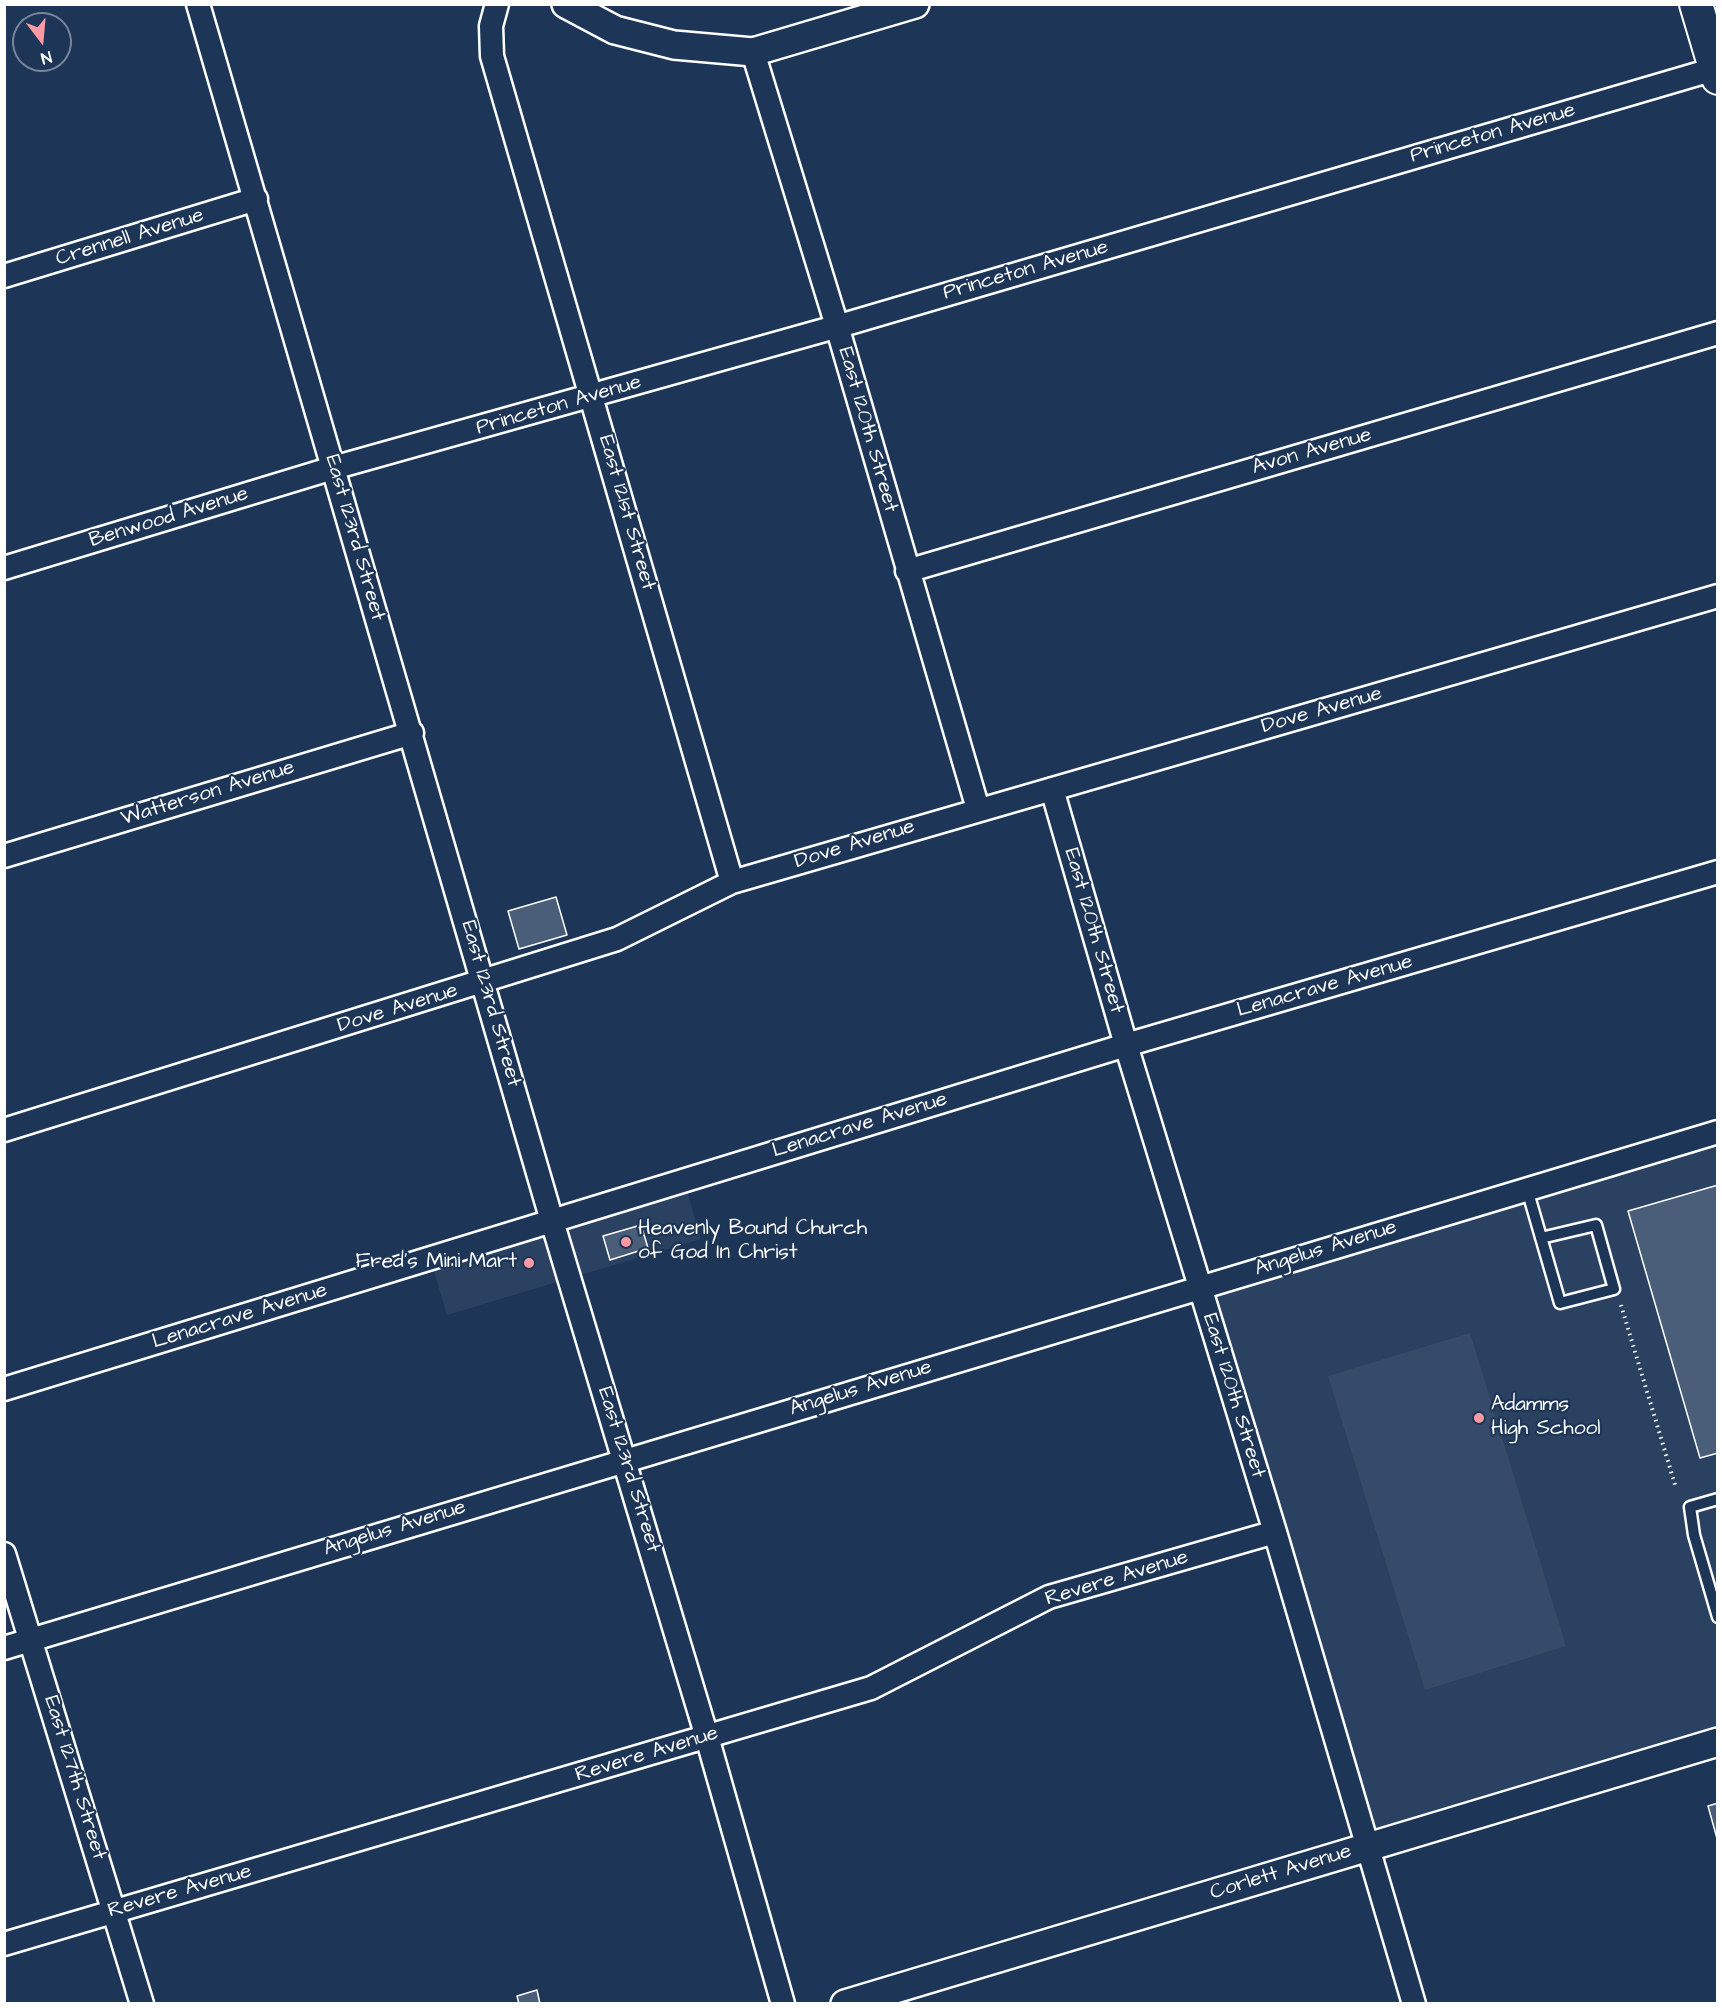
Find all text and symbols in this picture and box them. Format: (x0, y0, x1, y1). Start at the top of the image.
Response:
north arrow (12, 12, 72, 72)
text: N (39, 45, 54, 69)
street label: Princeton Avenue (1407, 98, 1579, 170)
street label: Crennell Avenue (53, 204, 207, 272)
street label: Princeton Avenue (940, 235, 1112, 307)
street label: East 120th Street (831, 345, 903, 515)
street label: Princeton Avenue (473, 370, 645, 442)
street label: Avon Avenue (1249, 423, 1375, 481)
street label: East 121st Street (592, 433, 660, 593)
street label: East 123rd Street (318, 452, 390, 624)
street label: Benwood Avenue (87, 482, 251, 554)
street label: Dove Avenue (1259, 682, 1385, 740)
street label: Watterson Avenue (118, 756, 298, 832)
street label: Dove Avenue (792, 815, 918, 875)
street label: East 120th Street (1057, 846, 1129, 1016)
street label: East 123rd Street (454, 918, 526, 1090)
street label: Lenacrave Avenue (1234, 950, 1416, 1024)
street label: Dove Avenue (335, 979, 461, 1039)
street label: Lenacrave Avenue (770, 1087, 950, 1165)
street label: Angelus Avenue (1252, 1215, 1400, 1283)
place label: Heavenly Bound Church of God In Christ (638, 1217, 867, 1267)
marker: Heavenly Bound Church of God In Christ (619, 1235, 633, 1249)
place label: Fred's Mini Mart (356, 1250, 517, 1276)
marker: Fred's Mini Mart (522, 1256, 536, 1270)
street label: Lenacrave Avenue (150, 1278, 330, 1356)
street label: East 120th Street (1196, 1311, 1270, 1481)
street label: Angelus Avenue (787, 1355, 935, 1423)
street label: East 123rd Street (591, 1384, 665, 1556)
place label: Adamms High School (1491, 1393, 1601, 1443)
marker: Adamms High School (1472, 1411, 1486, 1425)
street label: Angelus Avenue (321, 1495, 469, 1563)
street label: Revere Avenue (1042, 1545, 1192, 1613)
street label: East 127th Street (37, 1693, 111, 1863)
street label: Revere Avenue (572, 1721, 722, 1789)
street label: Corlett Avenue (1207, 1840, 1355, 1906)
street label: Revere Avenue (105, 1859, 255, 1925)

